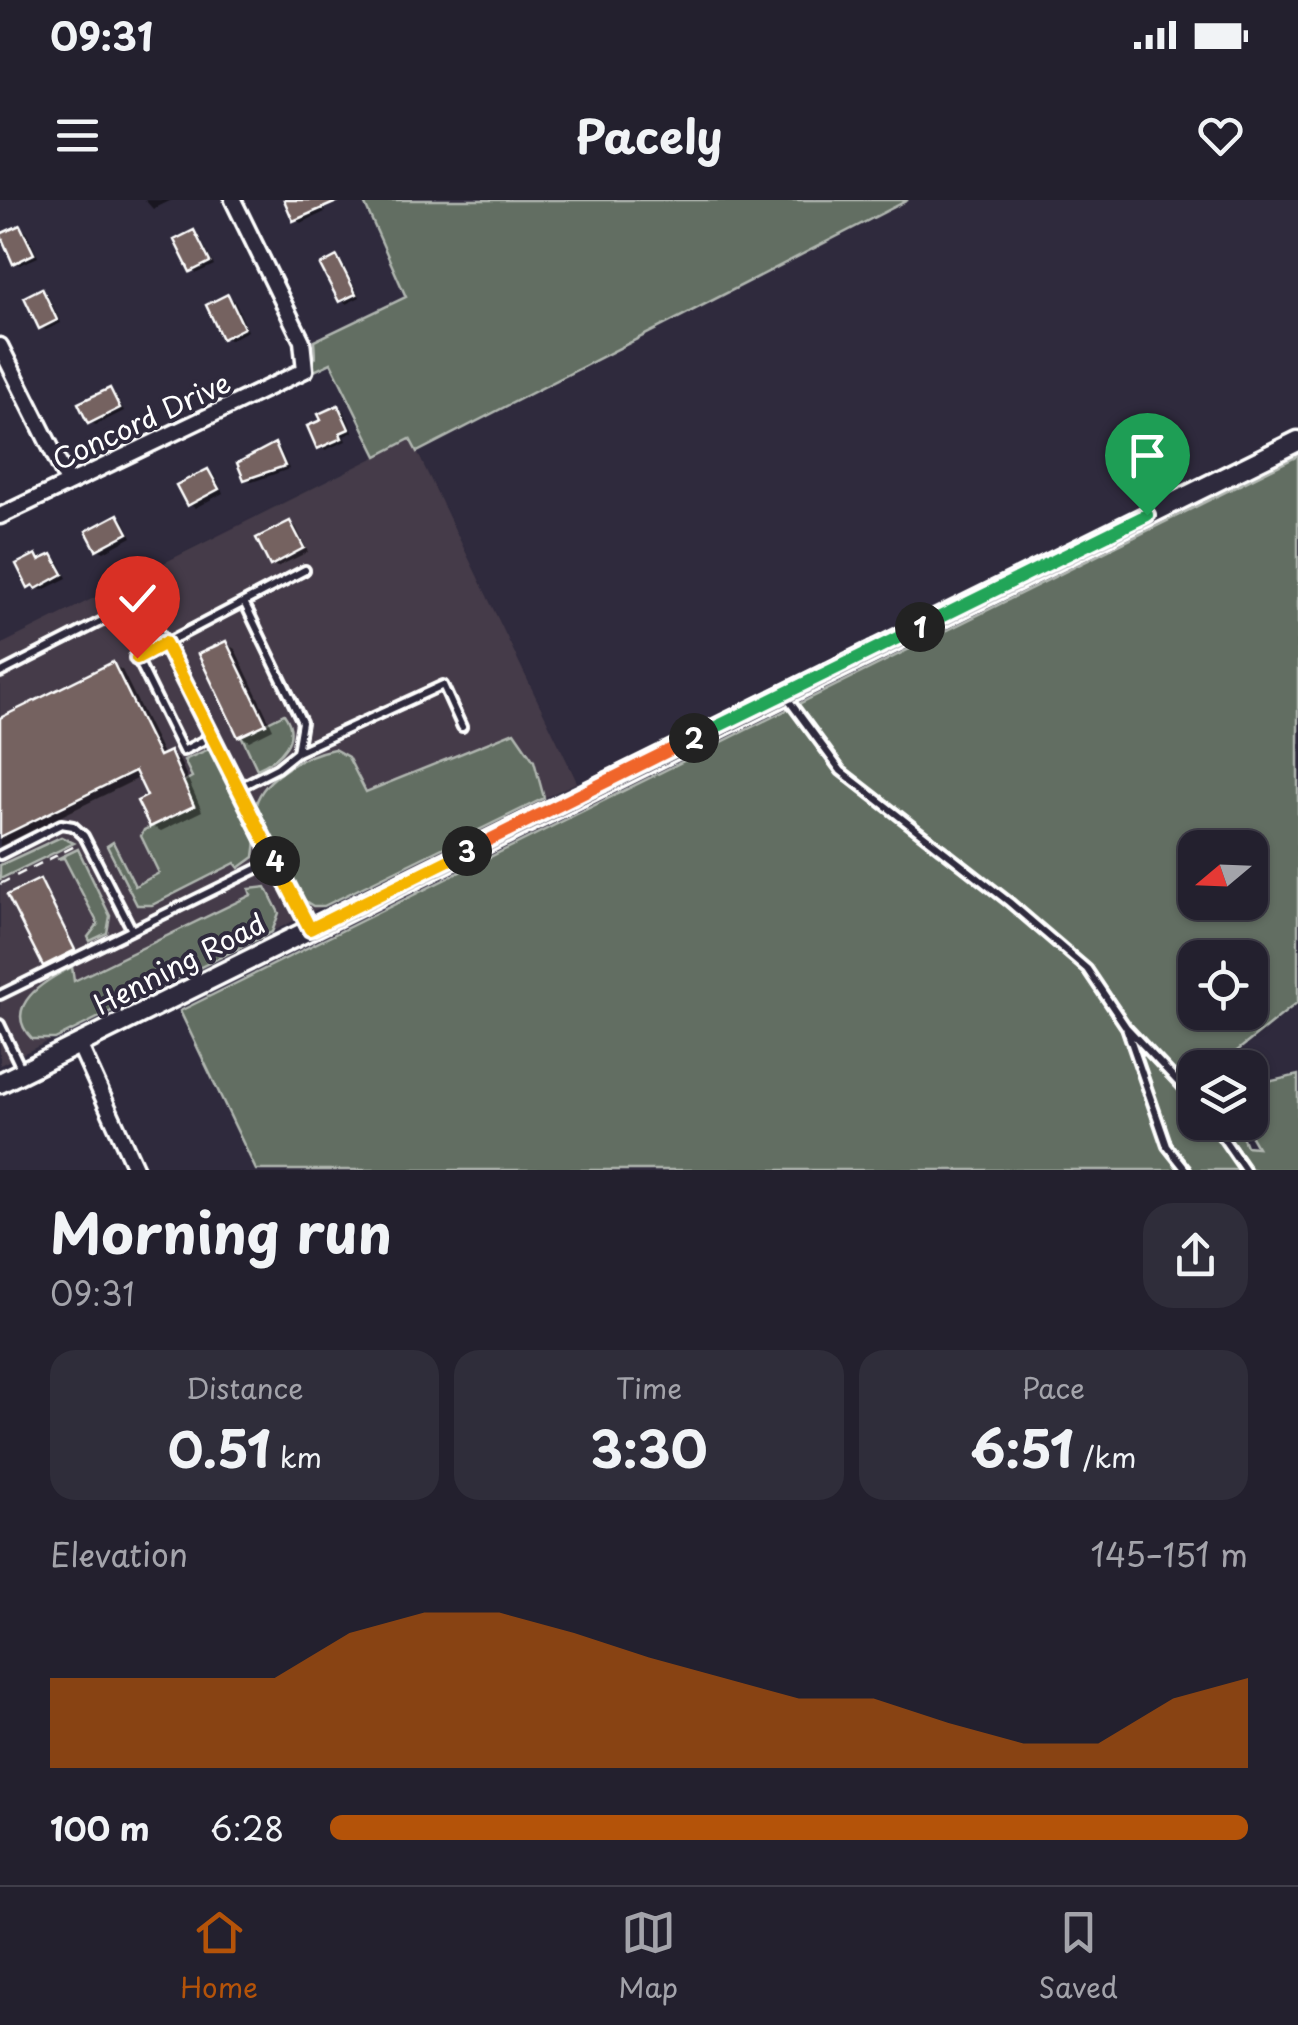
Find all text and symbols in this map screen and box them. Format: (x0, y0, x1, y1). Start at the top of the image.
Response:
text: 09:31 (50, 7, 153, 64)
text: Pacely (576, 101, 722, 169)
icon: menu (50, 108, 105, 163)
icon: heart (1193, 108, 1248, 163)
street label: Concord Drive (45, 360, 237, 480)
pin (1105, 413, 1190, 516)
icon: arrive (1120, 428, 1175, 483)
pin (95, 556, 180, 659)
icon: check (110, 571, 165, 626)
pin: 1 (895, 602, 945, 652)
text: 1 (913, 605, 927, 648)
pin: 2 (669, 713, 719, 763)
text: 2 (684, 716, 704, 759)
pin: 3 (442, 826, 492, 876)
text: 3 (458, 829, 476, 872)
north arrow (1178, 830, 1268, 920)
map controls (1178, 830, 1268, 1140)
pin: 4 (250, 836, 300, 886)
text: 4 (265, 839, 285, 882)
street label: Henning Road (86, 901, 272, 1025)
button: locate (1178, 940, 1268, 1030)
button: layers (1178, 1050, 1268, 1140)
text: Morning run (50, 1190, 392, 1273)
button: share (1143, 1203, 1248, 1308)
text: 09:31 (50, 1269, 135, 1317)
text: Distance (186, 1366, 303, 1409)
text: Time (616, 1366, 682, 1409)
text: Pace (1022, 1366, 1085, 1409)
text: 0.51 (167, 1409, 271, 1485)
text: 3:30 (590, 1409, 708, 1485)
text: 6:51 (970, 1409, 1074, 1485)
text: km (271, 1435, 322, 1478)
text: /km (1074, 1435, 1136, 1478)
text: Elevation (50, 1530, 188, 1578)
text: 145–151 m (1091, 1530, 1248, 1578)
text: 100 m (50, 1804, 150, 1852)
text: 6:28 (210, 1804, 284, 1852)
tab: Home (180, 1905, 258, 2008)
tab: Map (618, 1905, 678, 2008)
tab: Saved (1038, 1905, 1118, 2008)

